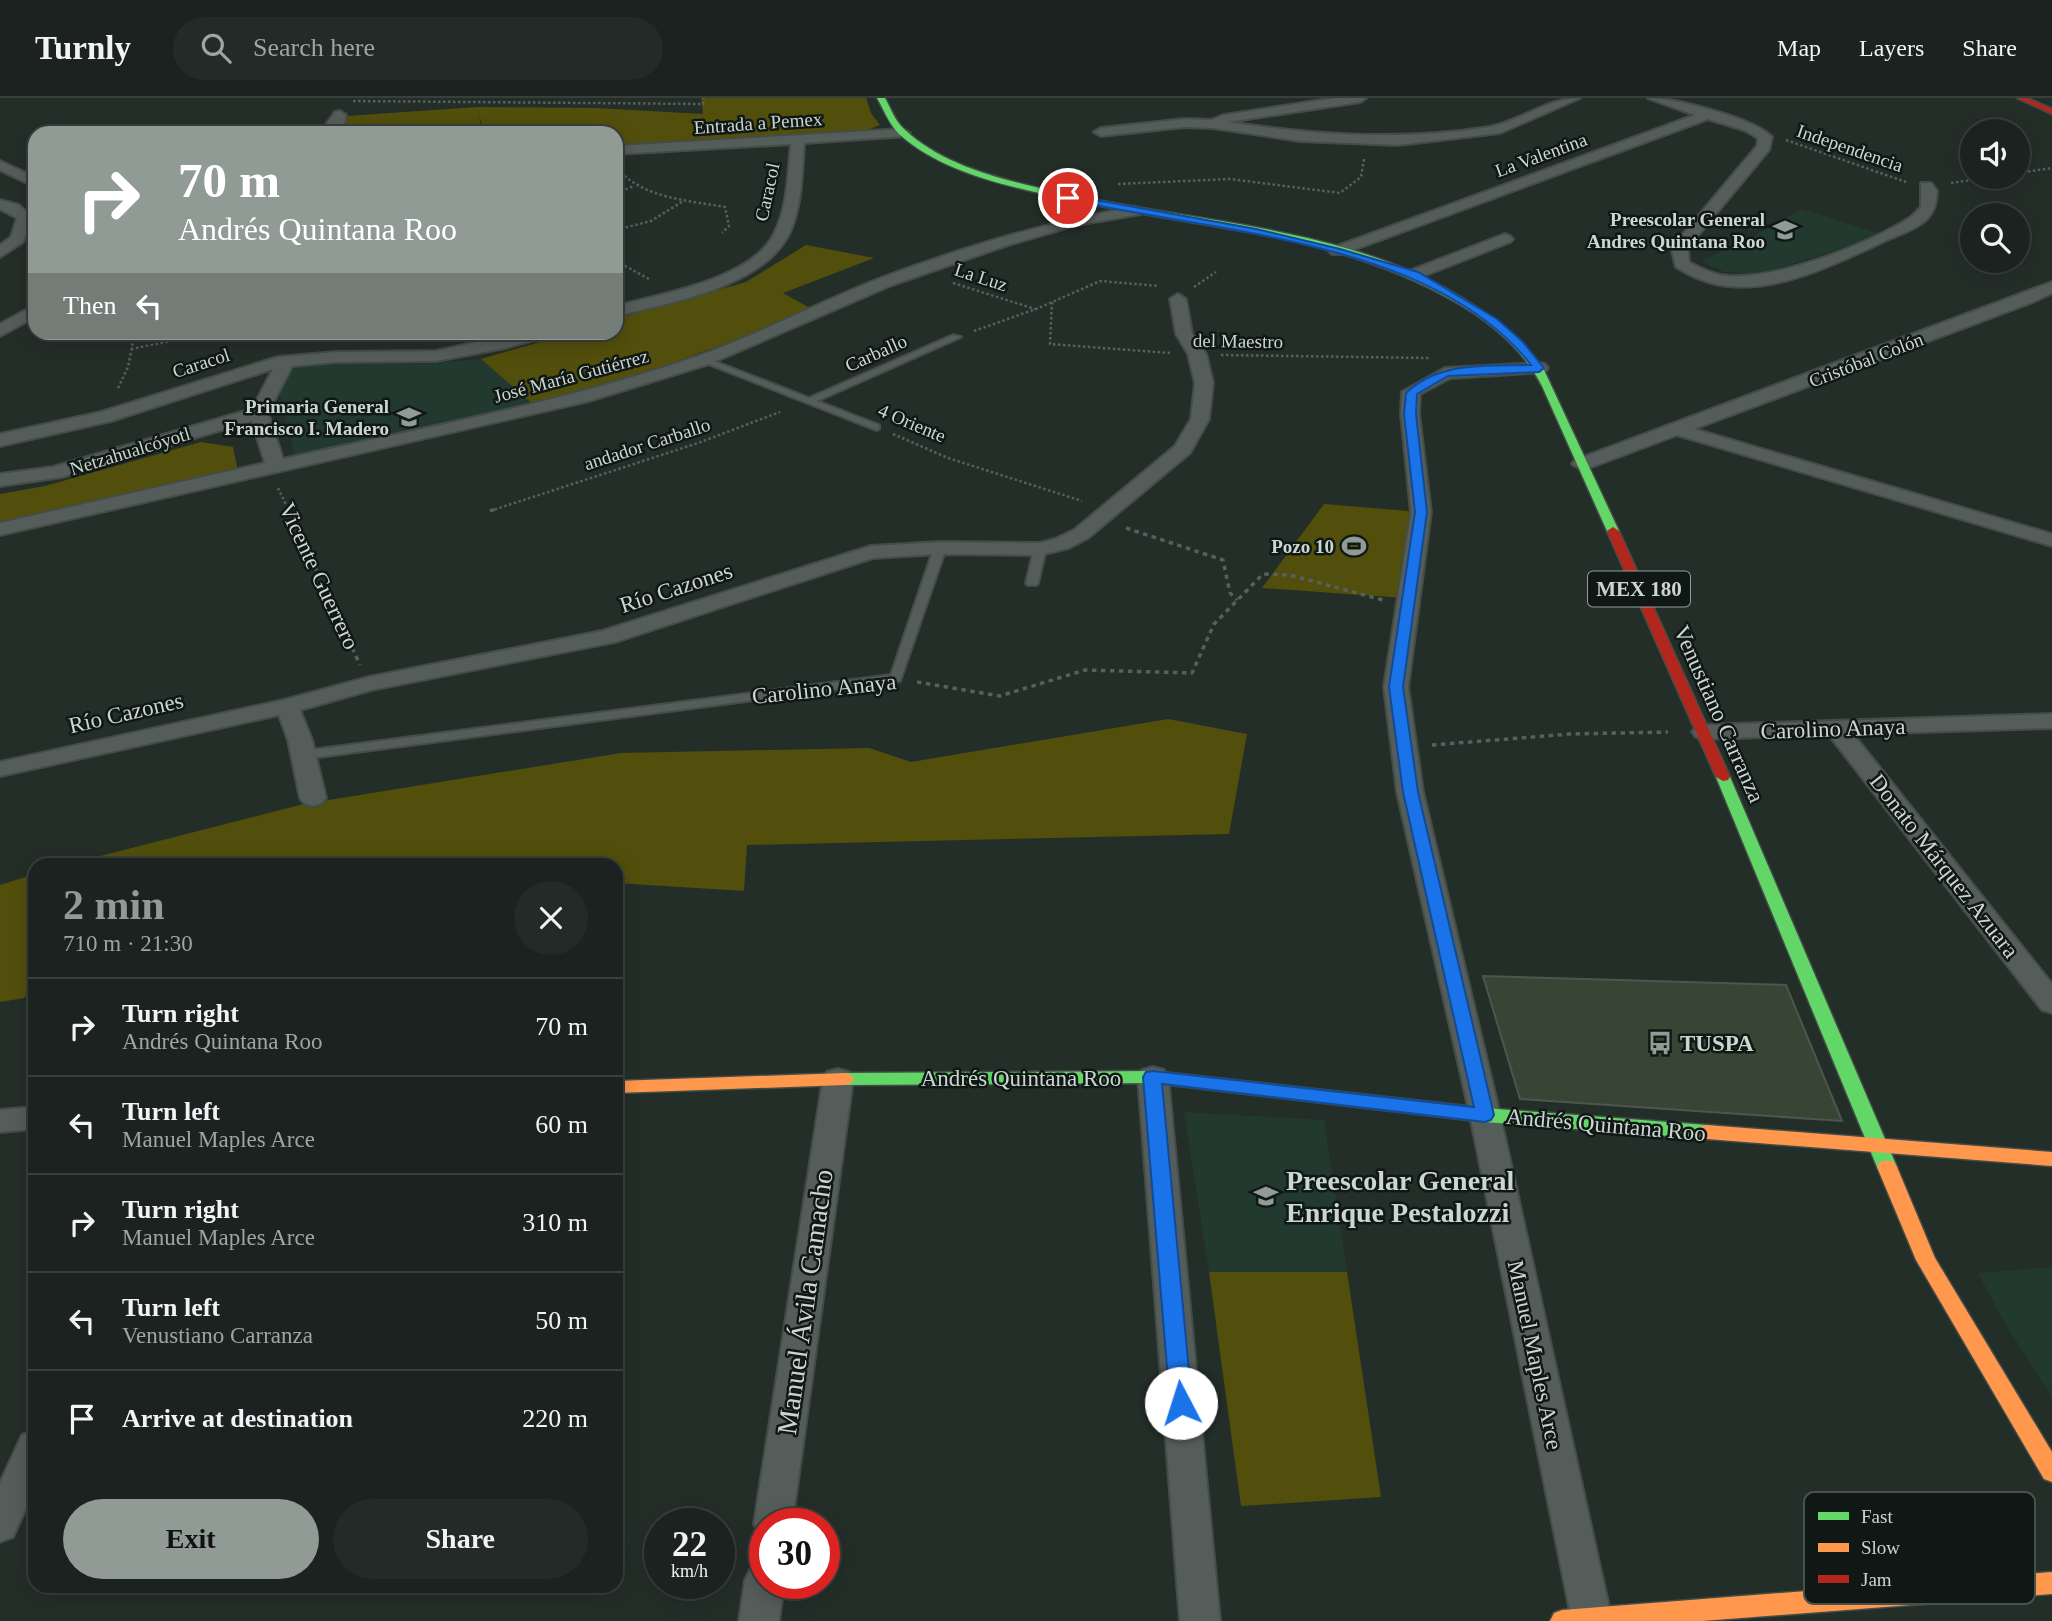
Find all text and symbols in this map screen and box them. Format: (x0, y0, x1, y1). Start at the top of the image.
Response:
search box (173, 17, 663, 80)
icon: search (197, 29, 235, 67)
text: Turnly (35, 30, 131, 66)
text: Search here (253, 33, 375, 62)
text: Map (1777, 35, 1821, 61)
text: Layers (1859, 35, 1924, 61)
text: Share (1962, 35, 2017, 61)
street label: Entrada a Pemex (693, 108, 823, 138)
map controls (1960, 119, 2030, 273)
button: sound (1960, 119, 2030, 189)
street label: Independencia (1794, 120, 1906, 176)
street label: La Valentina (1492, 128, 1590, 181)
text: 70 m (178, 153, 280, 208)
icon: right (63, 154, 154, 245)
street label: Caracol (751, 161, 783, 223)
pin (1038, 168, 1098, 228)
icon: arrive (1049, 179, 1087, 217)
button: search (1960, 203, 2030, 273)
place label: Preescolar General Andres Quintana Roo (1587, 209, 1765, 252)
text: Andrés Quintana Roo (178, 211, 457, 247)
school or university icon: Preescolar General Andres Quintana Roo (1771, 216, 1799, 244)
street label: La Luz (952, 259, 1010, 295)
icon: left (130, 287, 168, 325)
text: Then (63, 291, 116, 320)
street label: Cristóbal Colón (1806, 328, 1927, 391)
street label: Carballo (842, 330, 910, 376)
street label: del Maestro (1193, 330, 1283, 352)
street label: Caracol (170, 344, 232, 382)
street label: José María Gutiérrez (491, 345, 651, 407)
place label: Primaria General Francisco I. Madero (224, 396, 389, 439)
street label: 4 Oriente (875, 399, 949, 447)
school or university icon: Primaria General Francisco I. Madero (395, 403, 423, 431)
street label: andador Carballo (581, 414, 713, 474)
street label: Netzahualcóyotl (67, 423, 193, 479)
street label: Vicente Guerrero (274, 499, 364, 653)
sports icon: Pozo 10 (1340, 532, 1368, 560)
place label: Pozo 10 (1271, 536, 1334, 557)
street label: Río Cazones (617, 558, 735, 618)
road number: MEX 180 (1588, 572, 1690, 606)
street label: Venustiano Carranza (1669, 622, 1769, 806)
street label: Carolino Anaya (751, 669, 897, 709)
street label: Río Cazones (66, 688, 186, 738)
street label: Carolino Anaya (1760, 714, 1906, 744)
street label: Donato Márquez Azuara (1865, 769, 2023, 963)
button: close (514, 881, 588, 955)
text: 2 min (63, 882, 165, 928)
text: 710 m · 21:30 (63, 931, 193, 956)
text: Turn right (122, 999, 239, 1028)
icon: right (63, 1008, 101, 1046)
text: 70 m (535, 1012, 588, 1041)
text: Andrés Quintana Roo (122, 1029, 323, 1054)
bus stop icon: TUSPA (1646, 1029, 1674, 1057)
place label: TUSPA (1680, 1031, 1754, 1056)
street label: Andrés Quintana Roo (921, 1066, 1121, 1091)
text: Turn left (122, 1097, 220, 1126)
street label: Andrés Quintana Roo (1505, 1104, 1707, 1146)
icon: left (63, 1106, 101, 1144)
text: 60 m (535, 1110, 588, 1139)
text: Manuel Maples Arce (122, 1127, 315, 1152)
place label: Preescolar General Enrique Pestalozzi (1286, 1165, 1515, 1228)
street label: Manuel Ávila Camacho (771, 1167, 839, 1437)
school or university icon: Preescolar General Enrique Pestalozzi (1252, 1182, 1280, 1210)
text: Turn right (122, 1195, 239, 1224)
icon: right (63, 1204, 101, 1242)
text: 310 m (522, 1208, 588, 1237)
text: Manuel Maples Arce (122, 1225, 315, 1250)
street label: Manuel Maples Arce (1503, 1258, 1567, 1452)
text: Turn left (122, 1293, 220, 1322)
icon: left (63, 1302, 101, 1340)
text: 50 m (535, 1306, 588, 1335)
text: Venustiano Carranza (122, 1323, 313, 1348)
position arrow (1144, 1366, 1218, 1440)
icon: arrive (63, 1400, 101, 1438)
text: Arrive at destination (122, 1404, 353, 1433)
text: 220 m (522, 1404, 588, 1433)
legend (1804, 1492, 2035, 1604)
button: Exit (63, 1499, 319, 1579)
button: Share (333, 1499, 588, 1579)
text: Fast (1861, 1506, 1893, 1527)
speed limit sign: 30 (749, 1508, 840, 1599)
text: 22 (672, 1525, 707, 1564)
text: Slow (1861, 1537, 1900, 1558)
text: km/h (671, 1561, 708, 1581)
text: Jam (1861, 1569, 1892, 1590)

